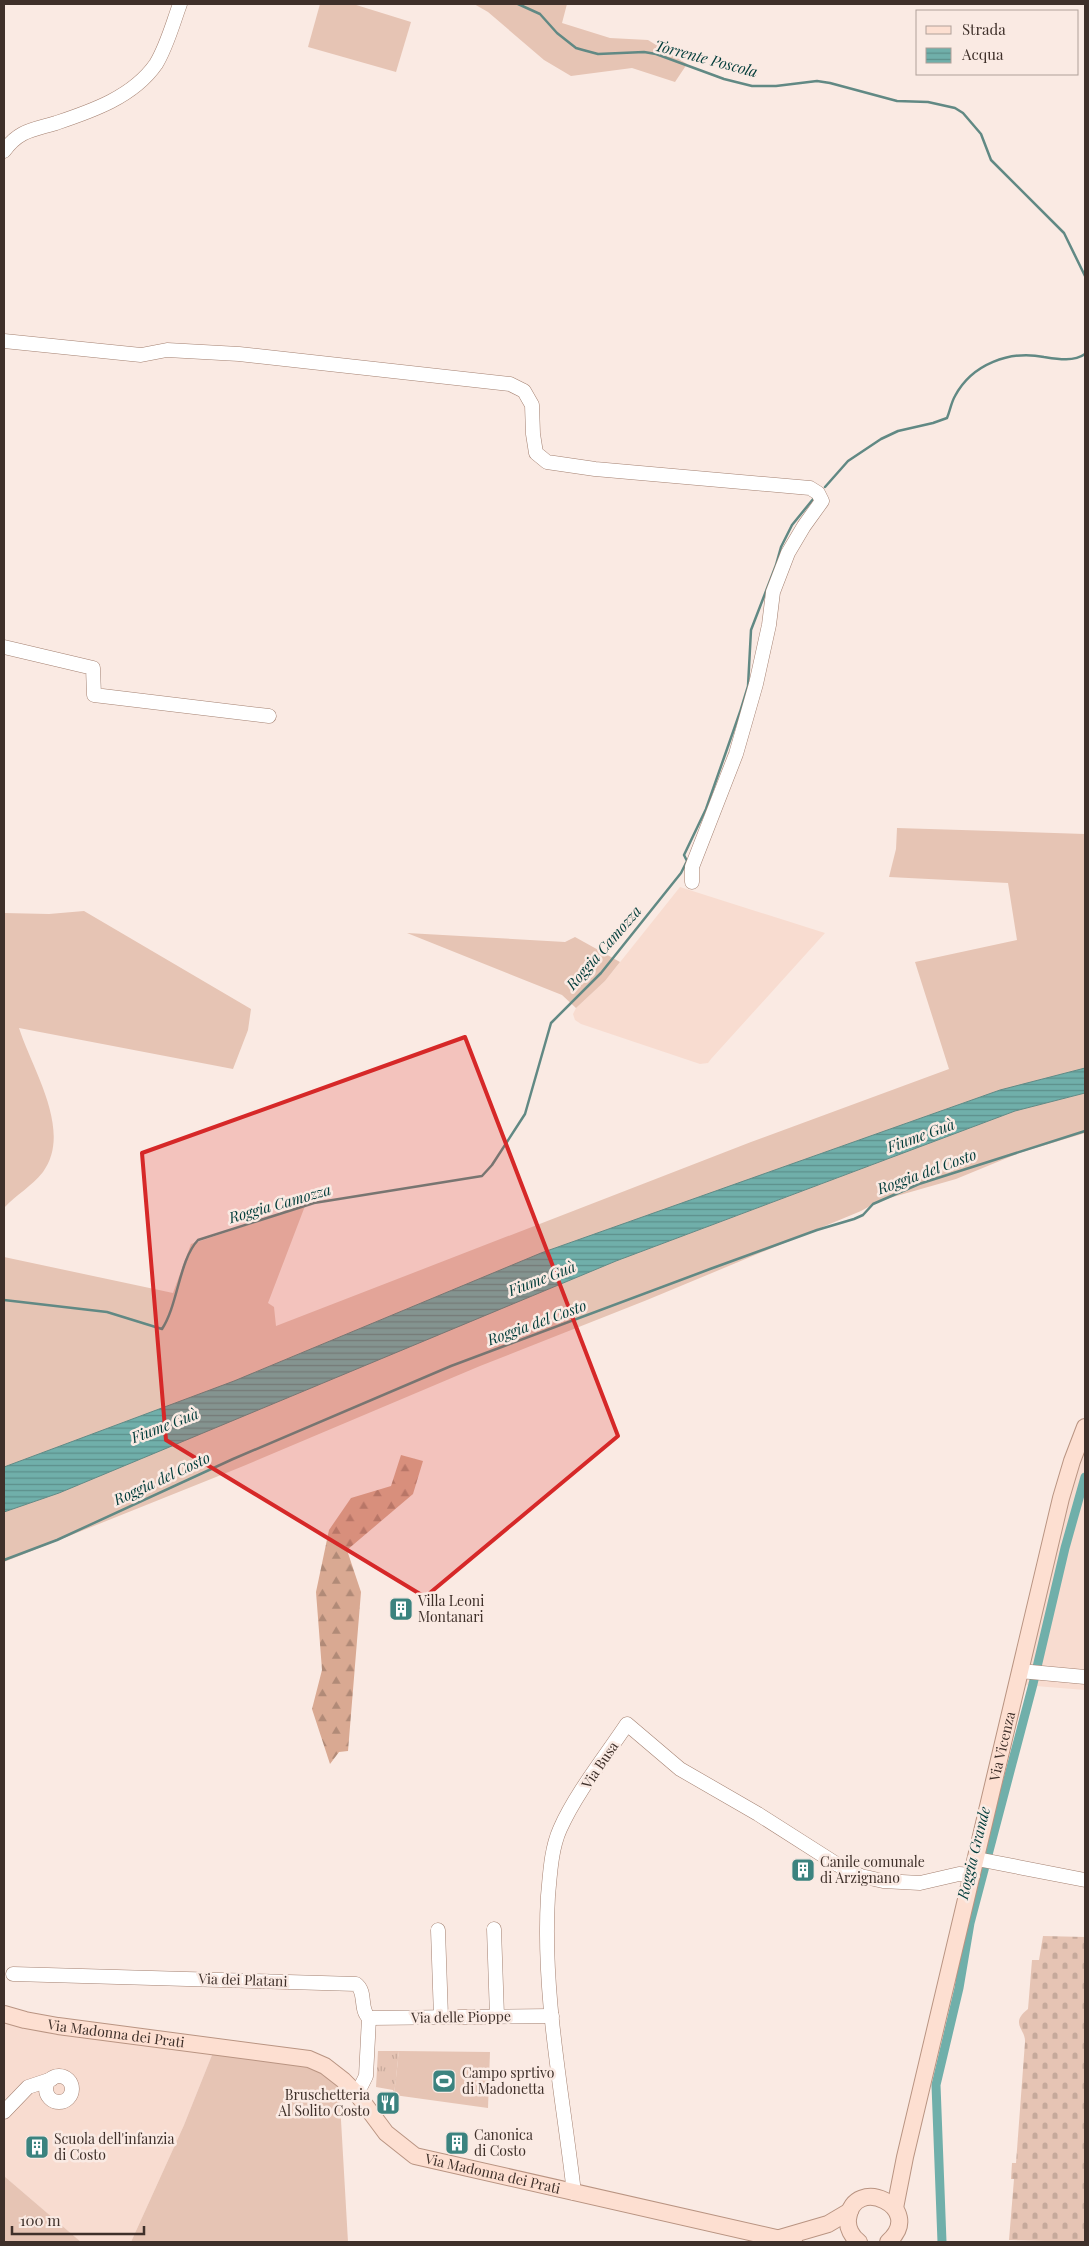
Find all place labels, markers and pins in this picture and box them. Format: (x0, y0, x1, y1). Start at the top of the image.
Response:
place label: Villa Leoni Montanari (417, 1591, 484, 1626)
building icon: Villa Leoni Montanari (388, 1596, 414, 1622)
place label: Canile comunale di Arzignano (820, 1852, 925, 1887)
building icon: Canile comunale di Arzignano (790, 1857, 816, 1883)
place label: Campo sprtivo di Madonetta (462, 2063, 555, 2098)
sports icon: Campo sprtivo di Madonetta (431, 2068, 457, 2094)
place label: Bruschetteria Al Solito Costo (277, 2085, 370, 2120)
restaurant icon: Bruschetteria Al Solito Costo (375, 2090, 401, 2116)
place label: Canonica di Costo (474, 2125, 533, 2160)
place label: Scuola dell'infanzia di Costo (54, 2129, 174, 2164)
building icon: Canonica di Costo (444, 2130, 470, 2156)
building icon: Scuola dell'infanzia di Costo (24, 2134, 50, 2160)

